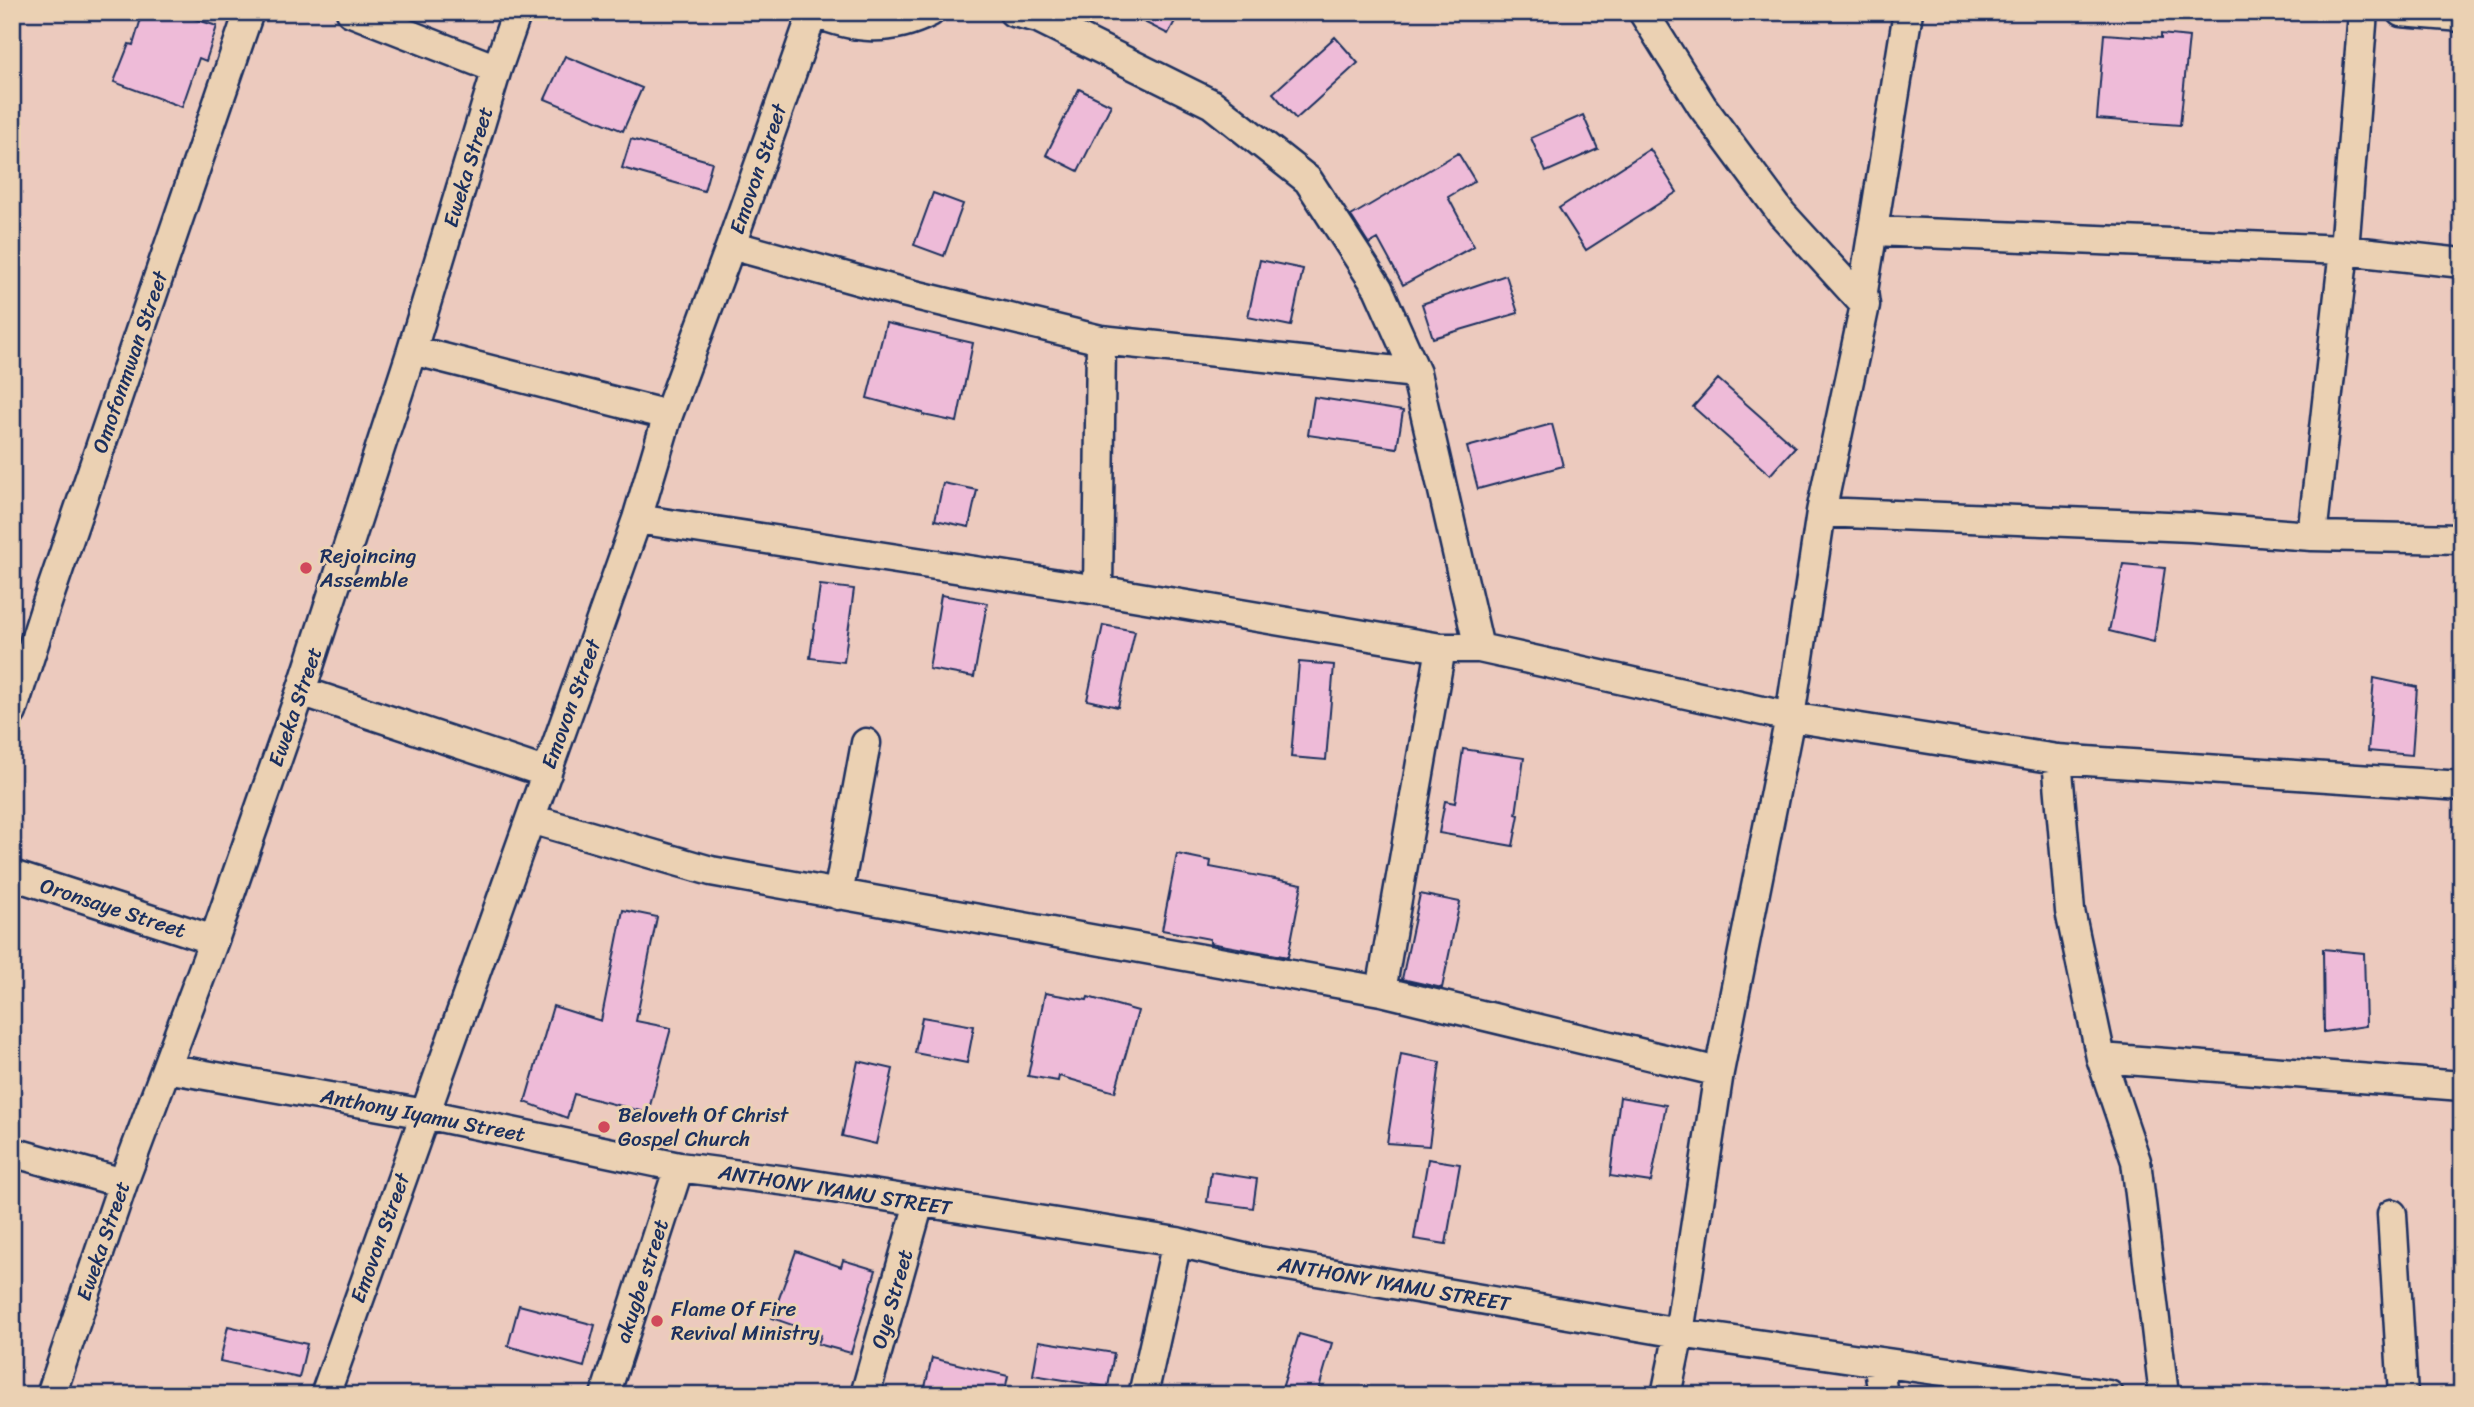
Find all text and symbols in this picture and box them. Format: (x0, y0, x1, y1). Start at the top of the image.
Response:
street label: Emovon Street (718, 97, 799, 240)
street label: Eweka Street (432, 102, 504, 232)
street label: Omofonmwan Street (81, 264, 179, 458)
place label: Rejoincing Assemble (319, 537, 417, 599)
marker: Rejoincing Assemble (298, 560, 314, 576)
street label: Emovon Street (530, 632, 613, 774)
street label: Eweka Street (257, 642, 333, 772)
street label: Oronsaye Street (35, 867, 191, 949)
street label: Anthony Iyamu Street (316, 1076, 529, 1153)
place label: Beloveth Of Christ Gospel Church (618, 1096, 790, 1158)
marker: Beloveth Of Christ Gospel Church (596, 1119, 612, 1135)
street label: ANTHONY IYAMU STREET (715, 1153, 956, 1227)
street label: Emovon Street (339, 1166, 422, 1308)
street label: Eweka Street (65, 1176, 141, 1306)
street label: akugbe street (604, 1214, 680, 1348)
street label: Oye Street (860, 1245, 924, 1353)
street label: ANTHONY IYAMU STREET (1274, 1245, 1515, 1323)
place label: Flame Of Fire Revival Ministry (671, 1290, 820, 1352)
marker: Flame Of Fire Revival Ministry (649, 1313, 665, 1329)

